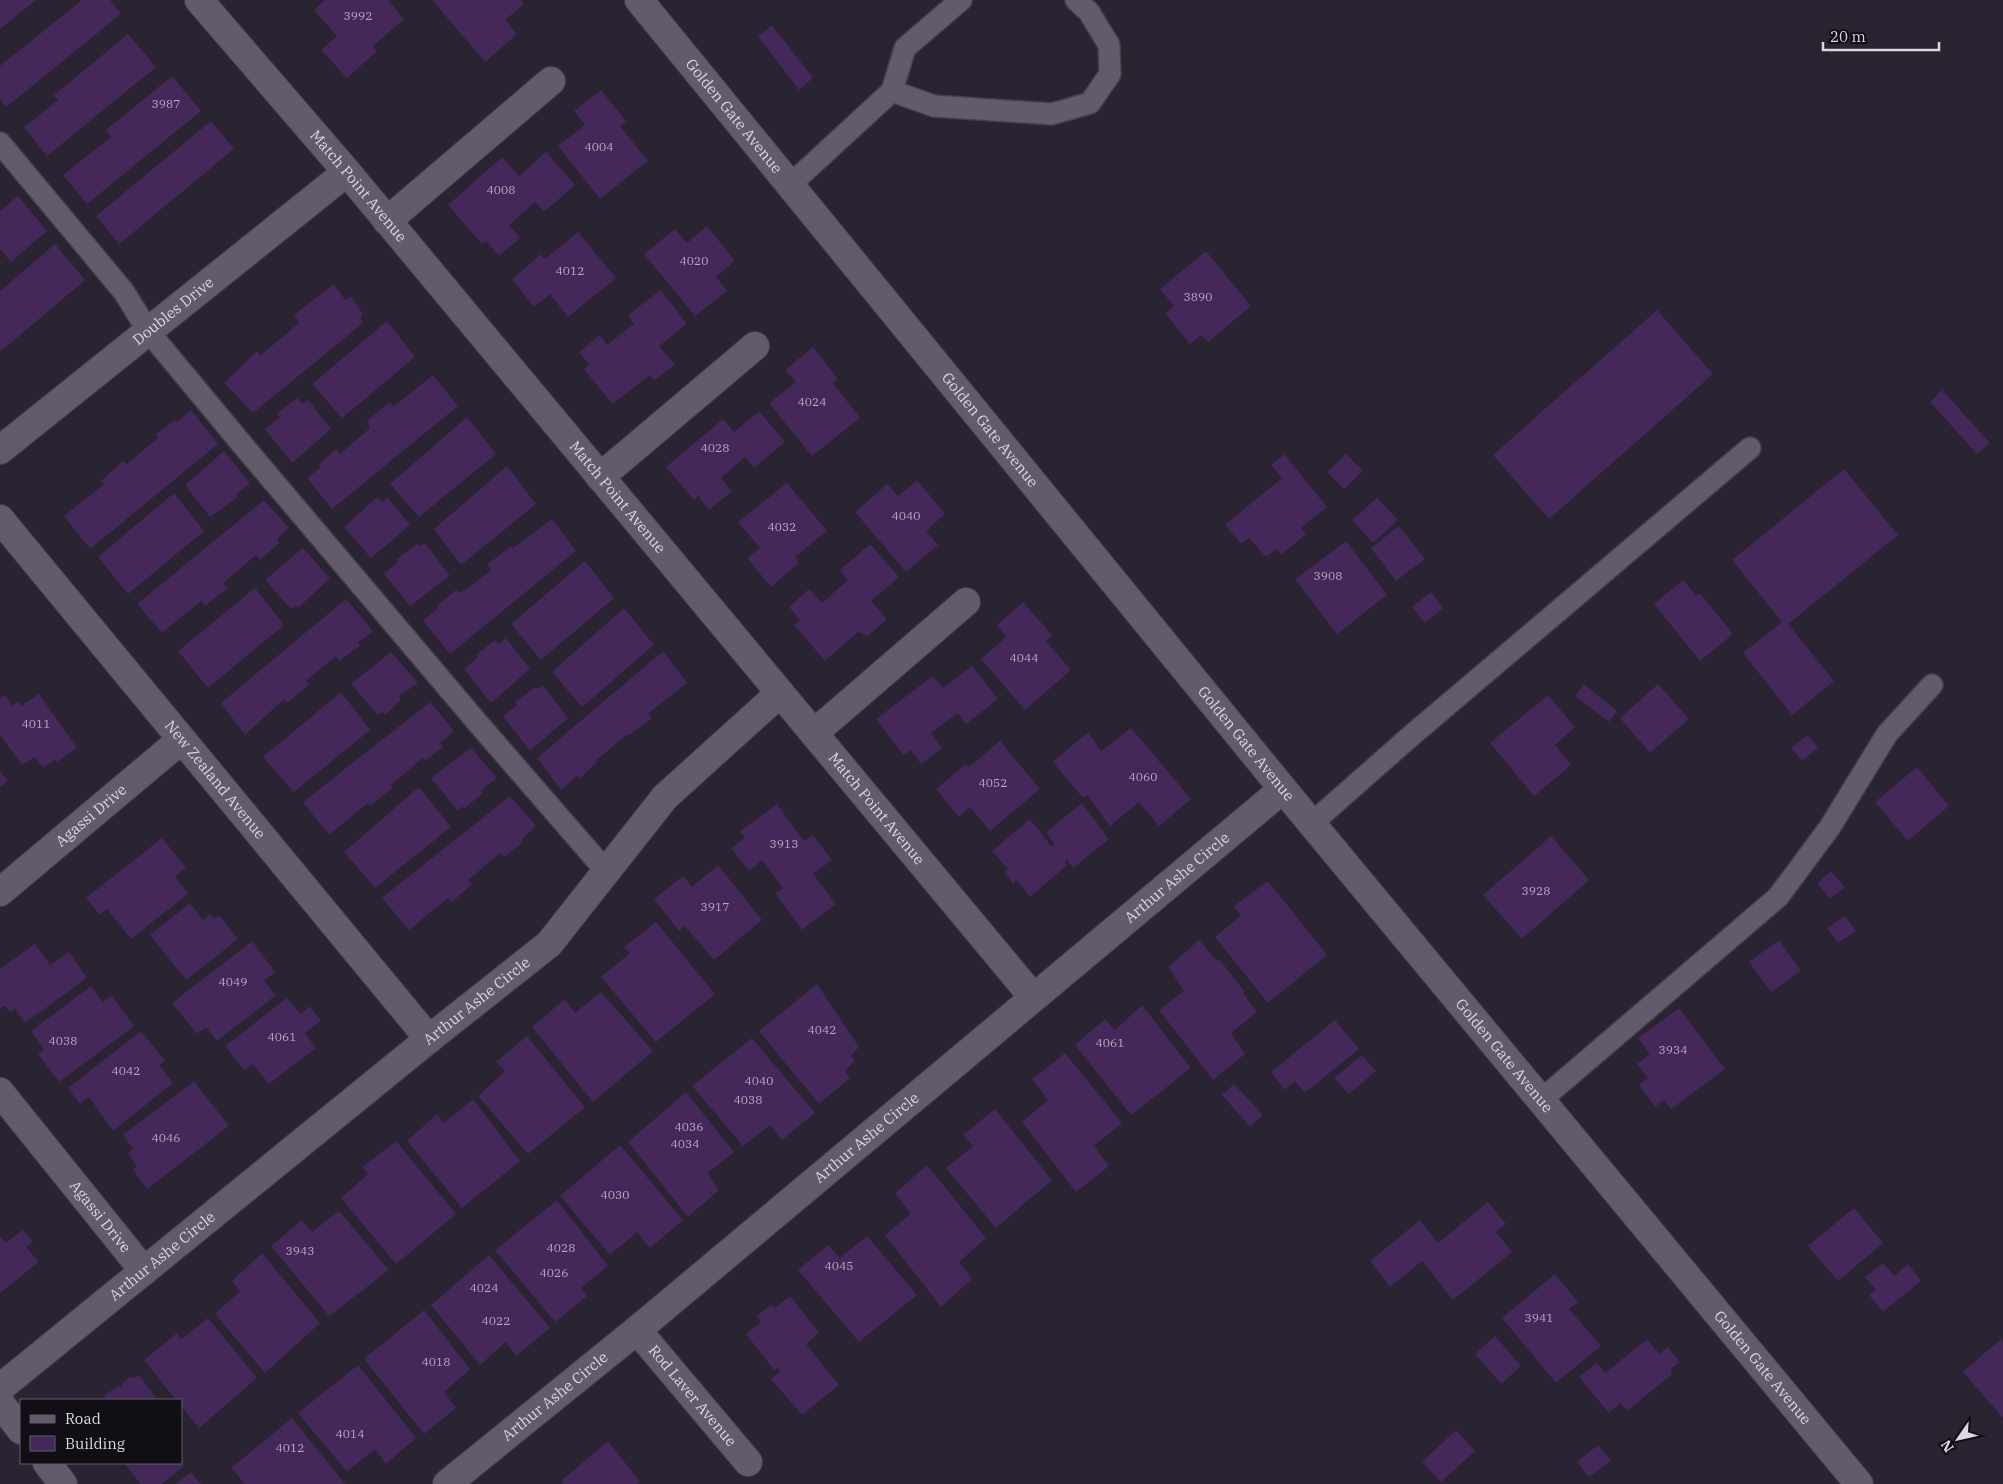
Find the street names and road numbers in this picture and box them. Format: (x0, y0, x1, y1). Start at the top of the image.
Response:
street label: Golden Gate Avenue (682, 55, 787, 177)
street label: Match Point Avenue (306, 126, 411, 246)
street label: Doubles Drive (129, 273, 217, 349)
street label: Golden Gate Avenue (938, 368, 1043, 491)
street label: Match Point Avenue (566, 437, 670, 557)
street label: Golden Gate Avenue (1194, 682, 1299, 805)
street label: New Zealand Avenue (161, 716, 270, 843)
street label: Match Point Avenue (825, 748, 929, 868)
street label: Agassi Drive (51, 780, 130, 850)
street label: Arthur Ashe Circle (1120, 828, 1233, 927)
street label: Arthur Ashe Circle (419, 953, 534, 1049)
street label: Golden Gate Avenue (1452, 995, 1557, 1116)
street label: Arthur Ashe Circle (810, 1088, 923, 1187)
street label: Agassi Drive (66, 1176, 135, 1256)
street label: Arthur Ashe Circle (105, 1207, 219, 1304)
street label: Golden Gate Avenue (1710, 1306, 1816, 1428)
street label: Rod Laver Avenue (645, 1341, 741, 1450)
street label: Arthur Ashe Circle (498, 1347, 612, 1445)

